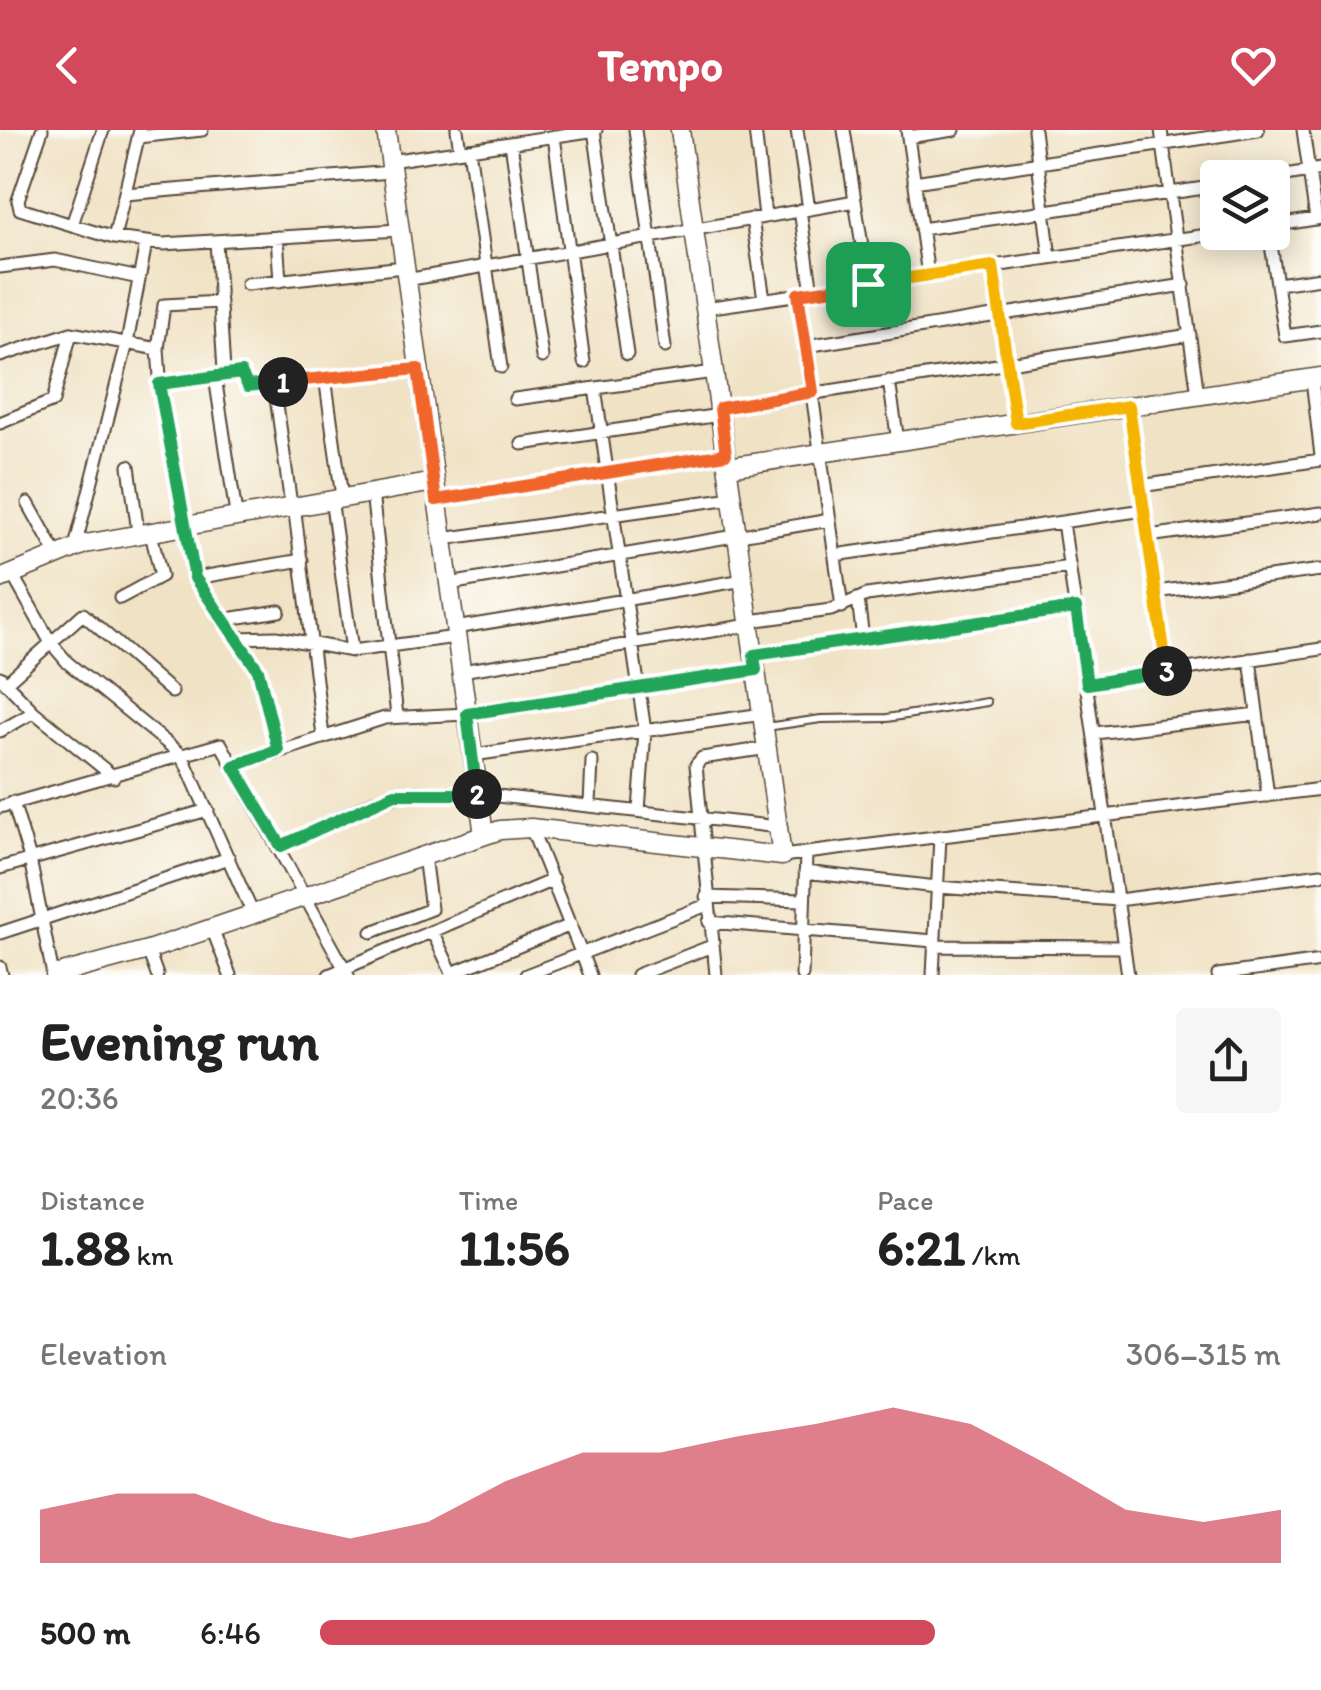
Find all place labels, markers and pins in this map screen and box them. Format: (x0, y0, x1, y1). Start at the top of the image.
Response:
pin (826, 242, 911, 327)
pin: 1 (258, 357, 308, 407)
pin: 3 (1142, 646, 1192, 696)
pin: 2 (452, 769, 502, 819)

